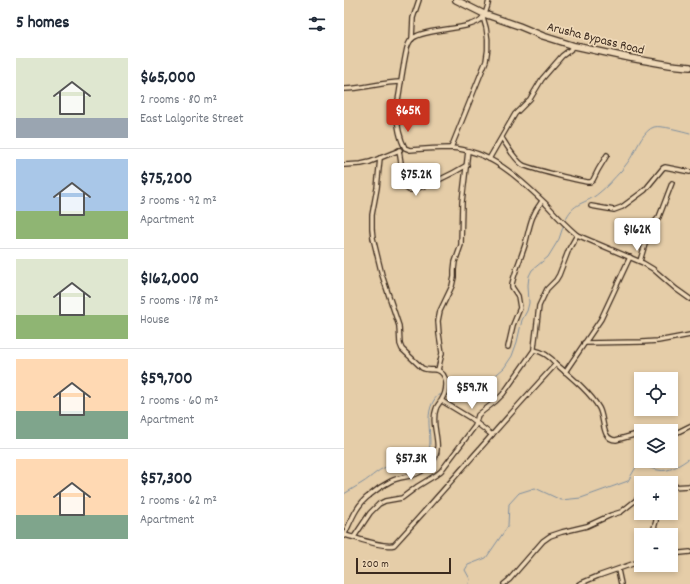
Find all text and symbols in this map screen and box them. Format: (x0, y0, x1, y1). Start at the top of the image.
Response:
text: 5 homes (16, 12, 69, 36)
icon: filters (306, 13, 328, 35)
street label: Arusha Bypass Road (545, 18, 646, 61)
text: $65,000 (140, 67, 196, 91)
icon: home (48, 74, 96, 122)
text: 2 rooms · 80 m² (140, 91, 217, 110)
pin: $65K (384, 99, 432, 133)
text: $65K (396, 102, 421, 121)
text: East Lalgorite Street (140, 110, 244, 129)
pin: $75.2K (383, 163, 449, 197)
text: $75.2K (400, 166, 432, 185)
text: $75,200 (140, 168, 192, 192)
icon: home (48, 175, 96, 223)
text: 3 rooms · 92 m² (140, 192, 217, 211)
text: Apartment (140, 211, 194, 230)
pin: $162K (609, 218, 665, 252)
text: $162K (623, 221, 651, 240)
text: $162,000 (140, 268, 199, 292)
icon: home (48, 275, 96, 323)
text: 5 rooms · 178 m² (140, 292, 218, 311)
text: House (140, 311, 169, 330)
text: $59,700 (140, 368, 193, 392)
map controls (634, 372, 678, 572)
button: locate (634, 372, 678, 416)
icon: home (48, 375, 96, 423)
pin: $59.7K (439, 376, 505, 410)
text: $59.7K (456, 379, 488, 398)
text: 2 rooms · 60 m² (140, 392, 218, 411)
text: Apartment (140, 411, 194, 430)
button: layers (634, 424, 678, 468)
pin: $57.3K (378, 447, 444, 481)
text: $57.3K (395, 450, 427, 469)
text: $57,300 (140, 468, 192, 492)
icon: home (48, 475, 96, 523)
button: + (634, 476, 678, 520)
text: 2 rooms · 62 m² (140, 492, 217, 511)
text: Apartment (140, 511, 194, 530)
button: − (634, 528, 678, 572)
scale bar (356, 556, 451, 575)
text: 200 m (362, 557, 389, 573)

